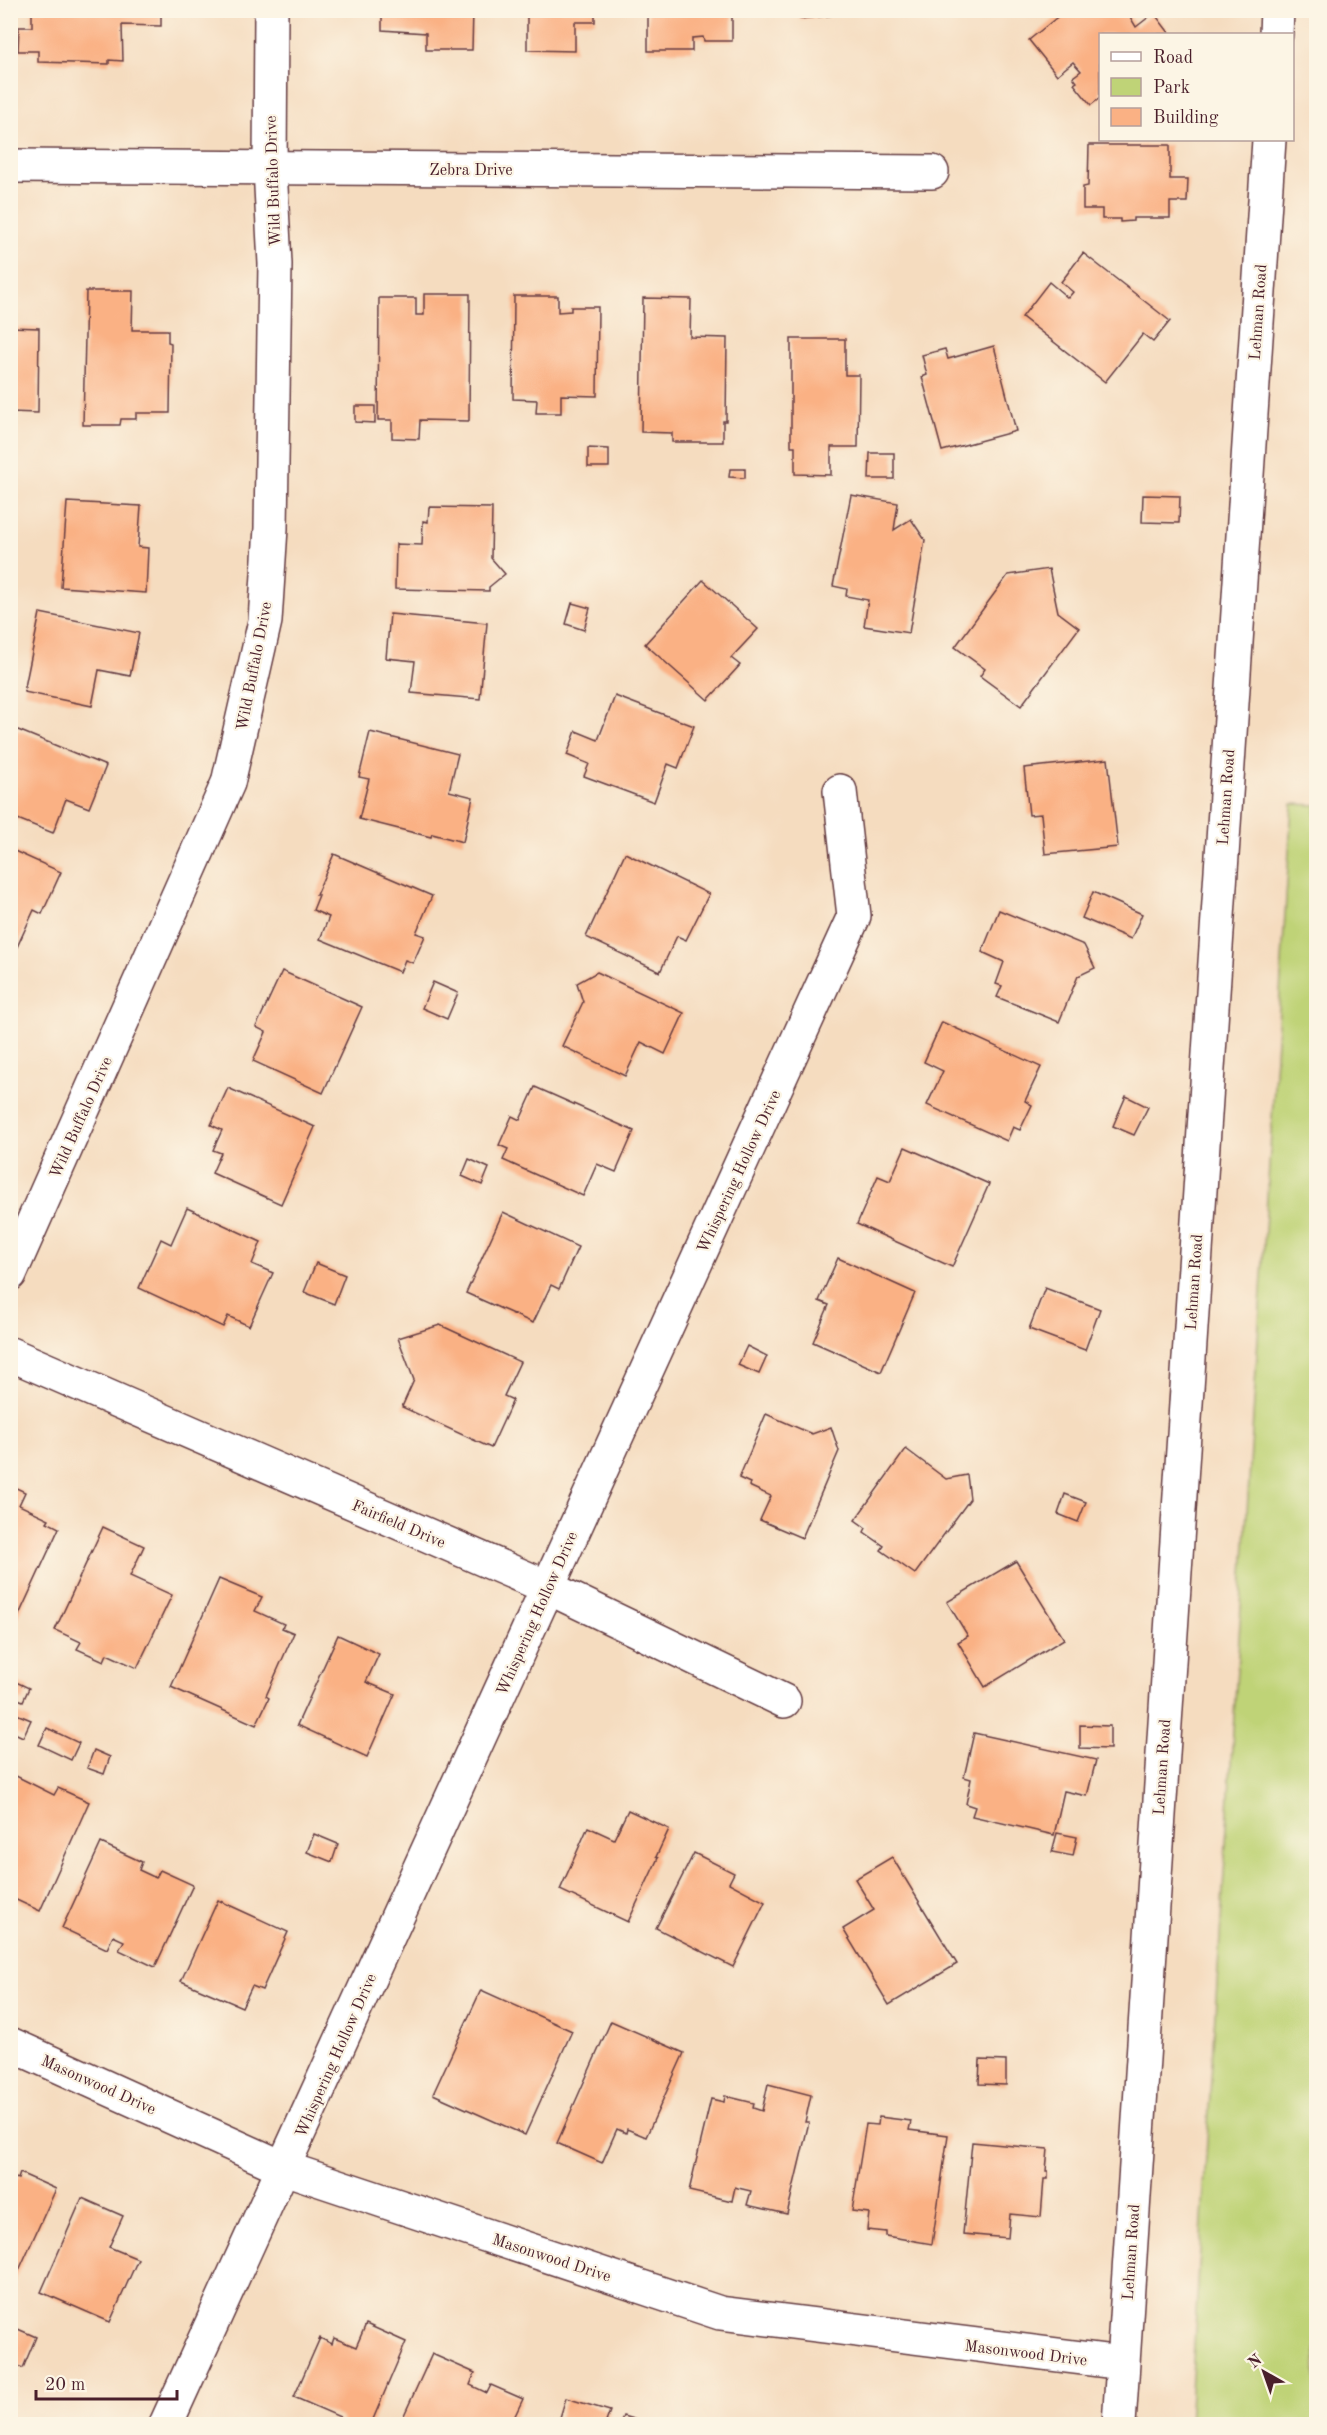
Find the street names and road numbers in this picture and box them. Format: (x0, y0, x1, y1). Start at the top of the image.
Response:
street label: Wild Buffalo Drive (264, 115, 284, 247)
street label: Zebra Drive (429, 163, 513, 179)
street label: Lehman Road (1248, 264, 1270, 361)
street label: Wild Buffalo Drive (235, 601, 275, 732)
street label: Lehman Road (1216, 749, 1238, 846)
street label: Wild Buffalo Drive (48, 1055, 116, 1181)
street label: Whispering Hollow Drive (695, 1088, 785, 1256)
street label: Lehman Road (1184, 1234, 1206, 1331)
street label: Fairfield Drive (349, 1498, 447, 1552)
street label: Whispering Hollow Drive (494, 1529, 581, 1698)
street label: Lehman Road (1152, 1719, 1174, 1816)
street label: Whispering Hollow Drive (293, 1971, 380, 2140)
street label: Masonwood Drive (38, 2053, 158, 2118)
street label: Lehman Road (1121, 2204, 1143, 2301)
street label: Masonwood Drive (490, 2232, 613, 2286)
street label: Masonwood Drive (963, 2339, 1088, 2369)

